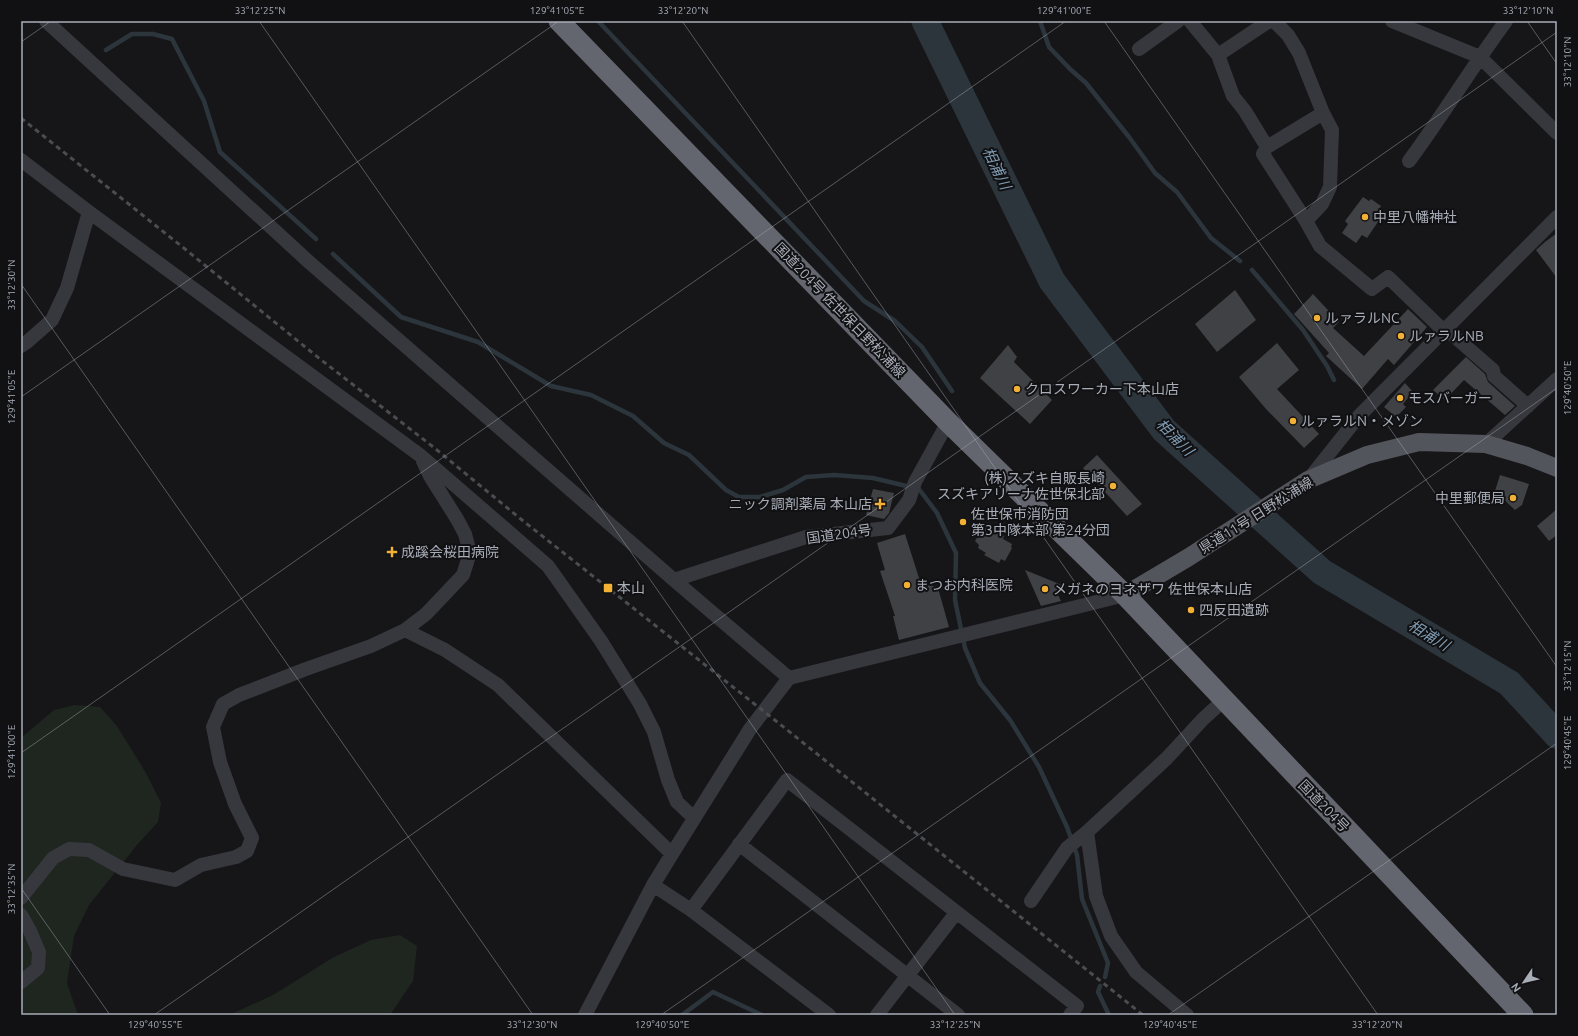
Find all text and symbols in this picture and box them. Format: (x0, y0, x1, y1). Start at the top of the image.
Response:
text: 33°12'25"N (235, 5, 285, 16)
text: 129°41'05"E (530, 5, 585, 16)
text: 33°12'20"N (658, 5, 708, 16)
text: 129°41'00"E (1037, 5, 1092, 16)
text: 33°12'10"N (1503, 5, 1553, 16)
text: 33°12'10"N (1562, 37, 1573, 87)
water label: 相浦川 (979, 144, 1015, 194)
place label: 中里八幡神社 (1373, 209, 1457, 225)
marker: 中里八幡神社 (1360, 212, 1370, 222)
street label: 国道204号 佐世保日野松浦線 (771, 239, 909, 381)
text: 33°12'30"N (6, 260, 17, 310)
place label: ルァラルNC (1325, 310, 1400, 326)
marker: ルァラルNC (1312, 313, 1322, 323)
place label: ルァラルNB (1409, 328, 1484, 344)
marker: ルァラルNB (1396, 331, 1406, 341)
text: 129°40'50"E (1562, 360, 1573, 415)
text: 129°41'05"E (6, 369, 17, 424)
place label: クロスワーカー下本山店 (1025, 381, 1179, 397)
marker: クロスワーカー下本山店 (1012, 384, 1022, 394)
place label: モスバーガー (1408, 390, 1492, 406)
marker: モスバーガー (1395, 393, 1405, 403)
place label: ルァラルN・メゾン (1301, 413, 1423, 429)
water label: 相浦川 (1153, 415, 1198, 460)
marker: ルァラルN・メゾン (1288, 416, 1298, 426)
place label: (株)スズキ自販長崎 スズキアリーナ佐世保北部 (937, 470, 1105, 502)
street label: 県道11号 日野松浦線 (1196, 474, 1316, 556)
marker: (株)スズキ自販長崎 スズキアリーナ佐世保北部 (1108, 481, 1118, 491)
place label: 中里郵便局 (1435, 490, 1505, 506)
marker: 中里郵便局 (1508, 493, 1518, 503)
place label: ニック調剤薬局 本山店 (729, 496, 872, 512)
marker: ニック調剤薬局 本山店 (875, 499, 885, 509)
place label: 佐世保市消防団 第3中隊本部 第24分団 (971, 506, 1110, 538)
marker: 佐世保市消防団 第3中隊本部 第24分団 (958, 517, 968, 527)
street label: 国道204号 (805, 522, 873, 546)
place label: 成蹊会桜田病院 (401, 544, 499, 560)
marker: 成蹊会桜田病院 (386, 546, 398, 558)
place label: まつお内科医院 (915, 577, 1013, 593)
place label: 本山 (617, 580, 645, 596)
marker: まつお内科医院 (902, 580, 912, 590)
place label: メガネのヨネザワ 佐世保本山店 (1053, 581, 1252, 597)
marker: 本山 (602, 582, 614, 594)
marker: メガネのヨネザワ 佐世保本山店 (1040, 584, 1050, 594)
place label: 四反田遺跡 (1199, 602, 1269, 618)
marker: 四反田遺跡 (1186, 605, 1196, 615)
water label: 相浦川 (1405, 616, 1454, 655)
text: 33°12'15"N (1562, 641, 1573, 691)
text: 129°40'45"E (1562, 715, 1573, 770)
text: 129°41'00"E (6, 724, 17, 779)
street label: 国道204号 (1295, 777, 1353, 835)
text: 33°12'35"N (6, 864, 17, 914)
north arrow (1504, 962, 1544, 1002)
text: N (1509, 981, 1523, 995)
text: 129°40'55"E (128, 1019, 183, 1030)
text: 33°12'30"N (507, 1019, 557, 1030)
text: 129°40'50"E (635, 1019, 690, 1030)
text: 33°12'25"N (930, 1019, 980, 1030)
text: 129°40'45"E (1143, 1019, 1198, 1030)
text: 33°12'20"N (1352, 1019, 1402, 1030)

